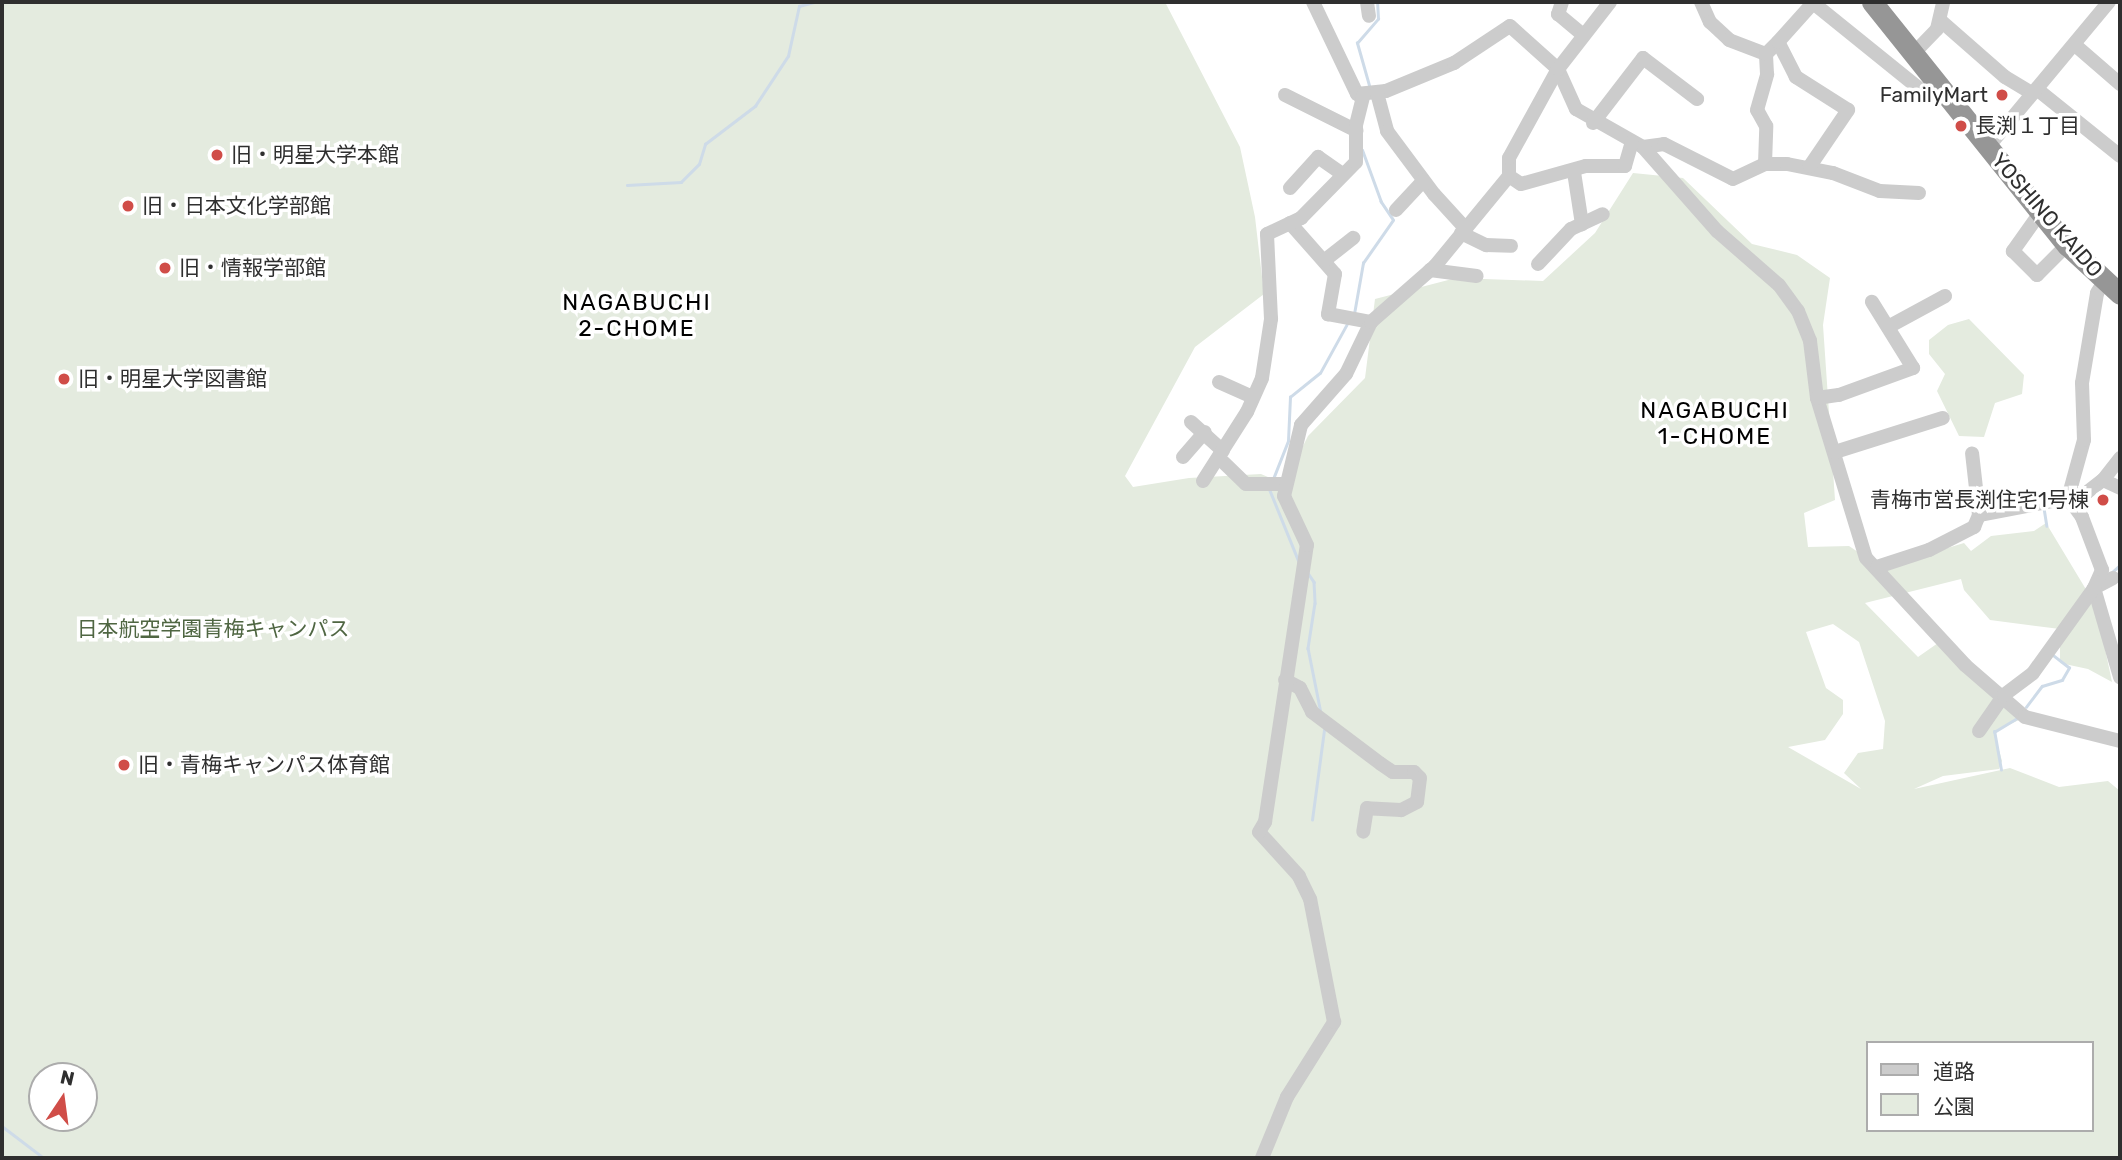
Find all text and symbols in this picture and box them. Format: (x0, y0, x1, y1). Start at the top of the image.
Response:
place label: FamilyMart (1880, 82, 1988, 108)
marker: FamilyMart (1994, 87, 2010, 103)
place label: 長渕１丁目 (1975, 113, 2080, 139)
marker: 長渕１丁目 (1953, 118, 1969, 134)
place label: 旧・明星大学本館 (231, 142, 399, 168)
marker: 旧・明星大学本館 (209, 147, 225, 163)
street label: YOSHINO KAIDO (1986, 148, 2108, 282)
place label: 旧・日本文化学部館 (142, 193, 331, 219)
marker: 旧・日本文化学部館 (120, 198, 136, 214)
place label: 旧・情報学部館 (179, 255, 326, 281)
marker: 旧・情報学部館 (157, 260, 173, 276)
district label: NAGABUCHI 2-CHOME (563, 288, 711, 342)
place label: 旧・明星大学図書館 (78, 366, 267, 392)
marker: 旧・明星大学図書館 (56, 371, 72, 387)
district label: NAGABUCHI 1-CHOME (1641, 396, 1789, 450)
place label: 青梅市営長渕住宅1号棟 (1870, 487, 2089, 513)
marker: 青梅市営長渕住宅1号棟 (2095, 492, 2111, 508)
park label: 日本航空学園青梅キャンパス (77, 616, 349, 642)
place label: 旧・青梅キャンパス体育館 (138, 752, 390, 778)
marker: 旧・青梅キャンパス体育館 (116, 757, 132, 773)
legend (1867, 1041, 2094, 1132)
text: 道路 (1933, 1059, 1975, 1084)
north arrow (28, 1062, 98, 1132)
text: N (58, 1065, 77, 1091)
text: 公園 (1933, 1094, 1975, 1119)

